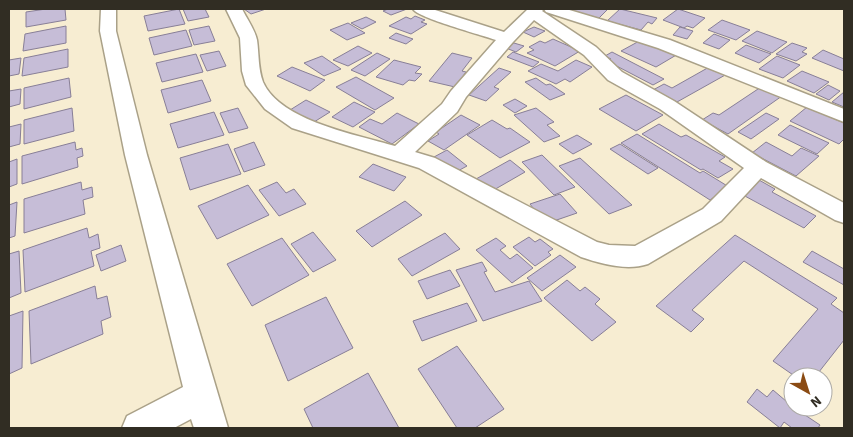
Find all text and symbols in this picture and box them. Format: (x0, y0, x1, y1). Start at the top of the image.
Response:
north arrow (783, 367, 833, 417)
text: N (806, 391, 825, 412)

